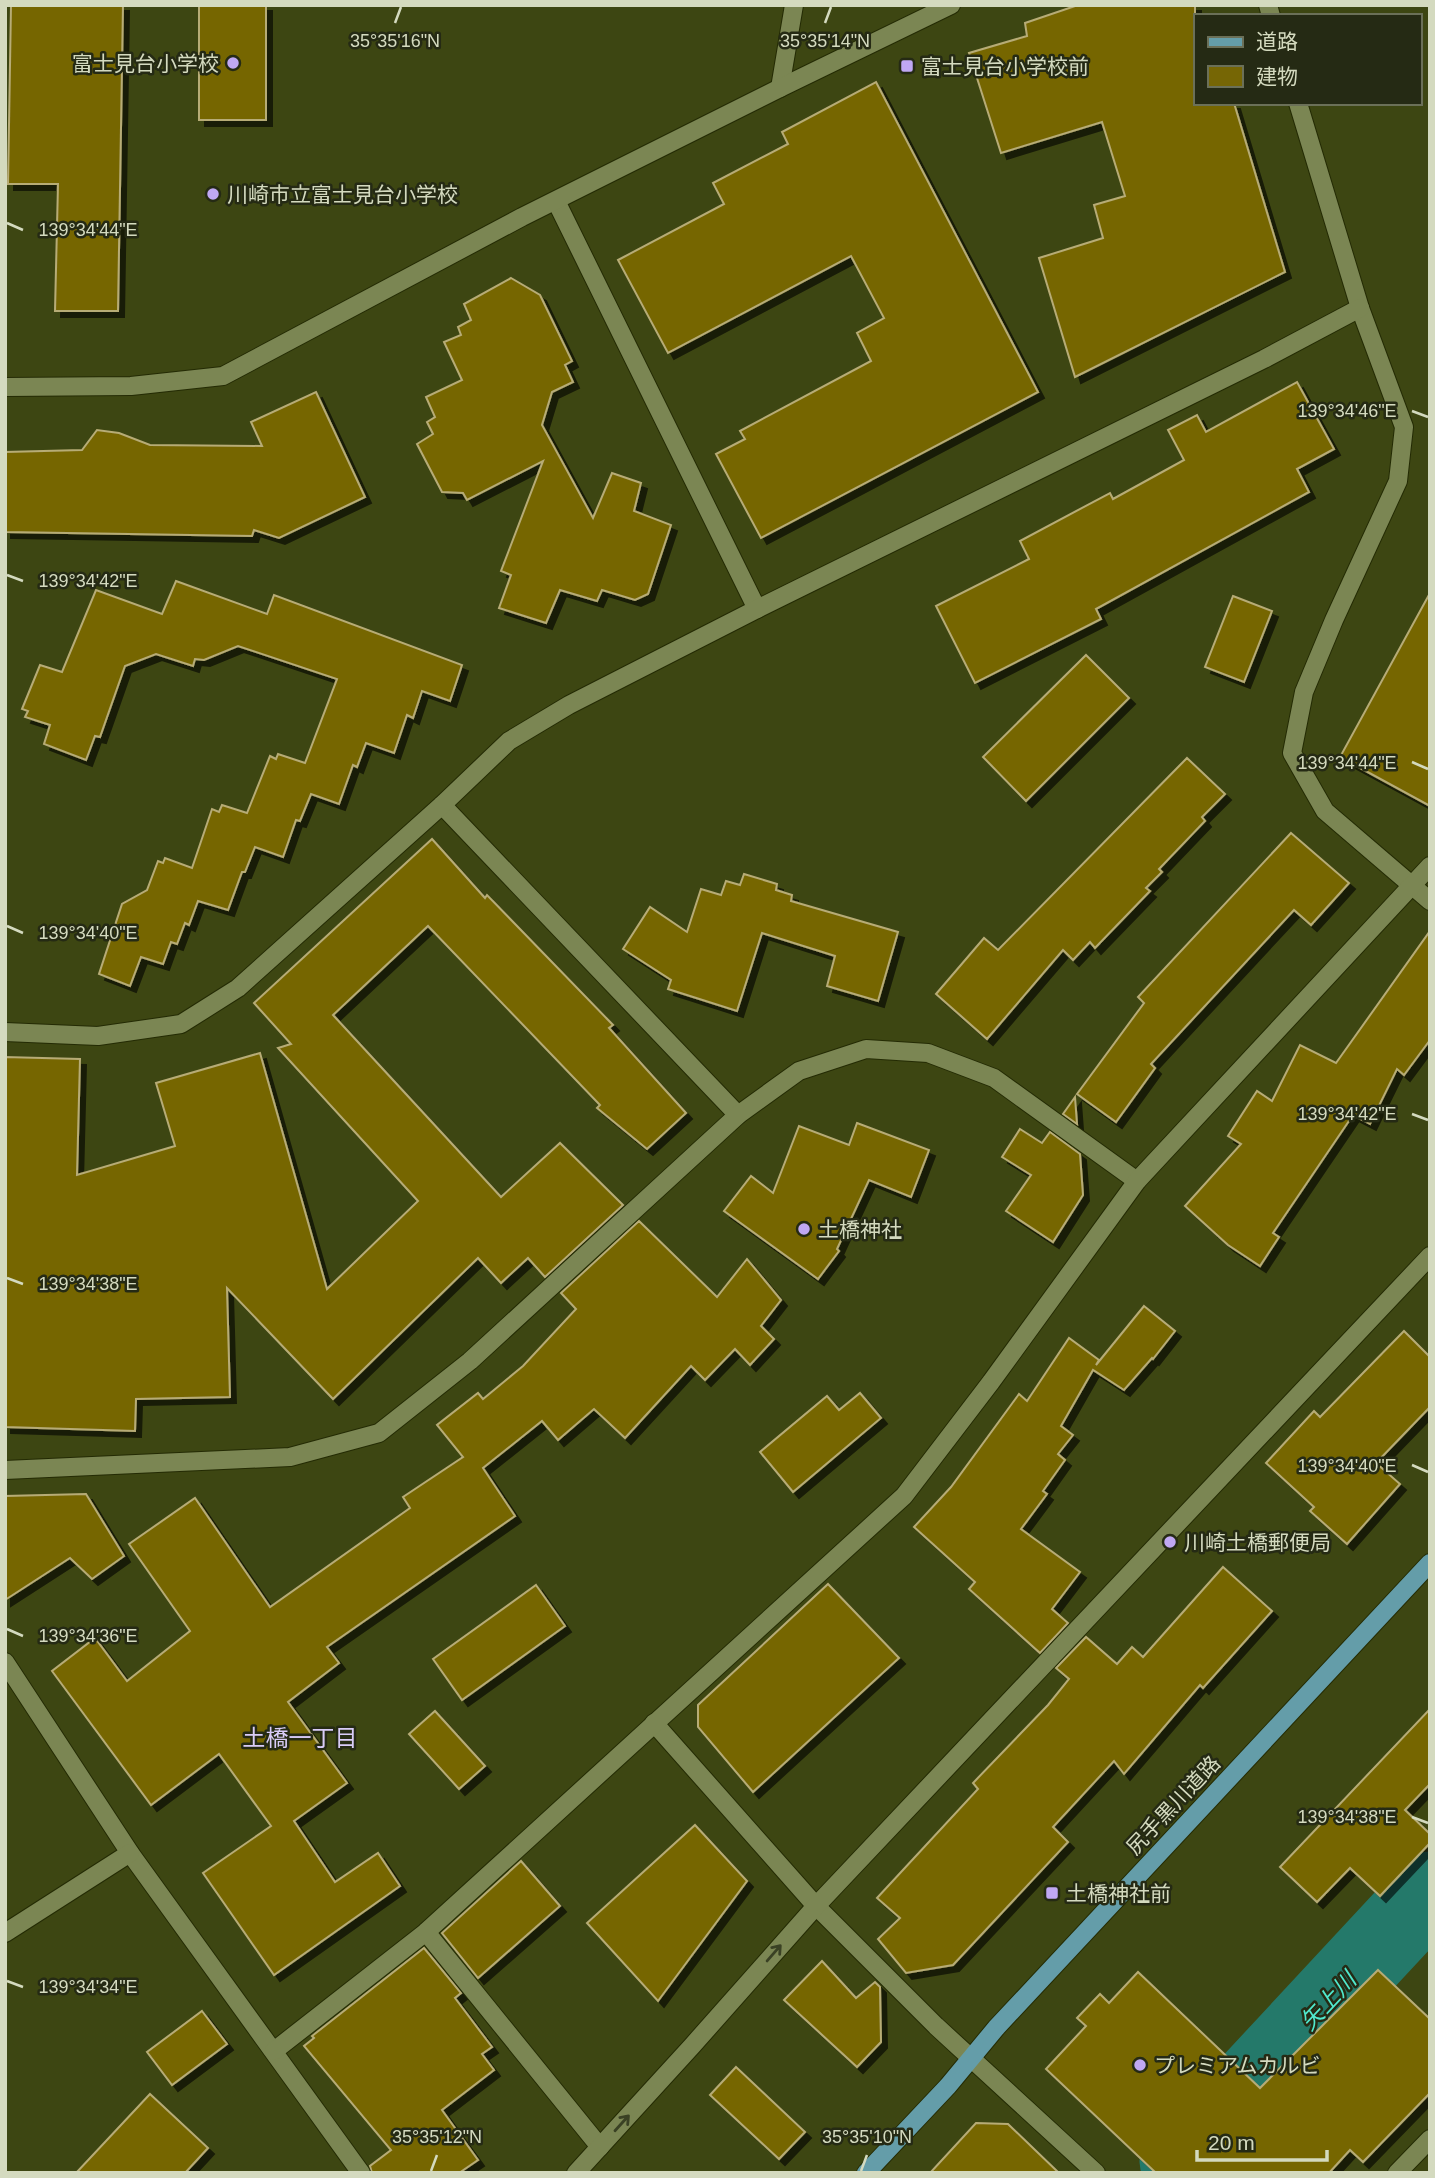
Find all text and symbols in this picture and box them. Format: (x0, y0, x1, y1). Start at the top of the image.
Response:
legend (1194, 14, 1421, 105)
text: 道路 (1256, 30, 1298, 53)
text: 35°35'16"N (350, 31, 440, 51)
text: 35°35'14"N (780, 31, 870, 51)
place label: 富士見台小学校 (72, 52, 219, 75)
marker: 富士見台小学校 (225, 55, 241, 71)
place label: 富士見台小学校前 (921, 55, 1089, 78)
marker: 富士見台小学校前 (899, 58, 915, 74)
text: 建物 (1256, 65, 1298, 88)
place label: 川崎市立富士見台小学校 (227, 183, 458, 206)
marker: 川崎市立富士見台小学校 (205, 186, 221, 202)
text: 139°34'44"E (38, 220, 138, 240)
text: 139°34'46"E (1297, 401, 1397, 421)
text: 139°34'42"E (38, 571, 138, 591)
text: 139°34'44"E (1297, 753, 1397, 773)
text: 139°34'40"E (38, 923, 138, 943)
text: 139°34'42"E (1297, 1104, 1397, 1124)
place label: 土橋神社 (818, 1218, 902, 1241)
marker: 土橋神社 (796, 1221, 812, 1237)
text: 139°34'38"E (38, 1274, 138, 1294)
text: 139°34'40"E (1297, 1456, 1397, 1476)
place label: 川崎土橋郵便局 (1184, 1531, 1331, 1554)
marker: 川崎土橋郵便局 (1162, 1534, 1178, 1550)
text: 139°34'36"E (38, 1626, 138, 1646)
district label: 土橋一丁目 (243, 1725, 358, 1751)
street label: 尻手黒川道路 (1122, 1751, 1224, 1859)
text: 139°34'38"E (1297, 1807, 1397, 1827)
place label: 土橋神社前 (1066, 1882, 1171, 1905)
marker: 土橋神社前 (1044, 1885, 1060, 1901)
one-way arrow (766, 1944, 782, 1962)
water label: 矢上川 (1295, 1965, 1363, 2035)
text: 139°34'34"E (38, 1977, 138, 1997)
place label: プレミアムカルビ (1154, 2054, 1321, 2077)
marker: プレミアムカルビ (1132, 2057, 1148, 2073)
one-way arrow (614, 2115, 631, 2132)
scale bar (1197, 2118, 1326, 2162)
text: 35°35'12"N (392, 2127, 482, 2147)
text: 35°35'10"N (822, 2127, 912, 2147)
text: 20 m (1208, 2131, 1255, 2154)

